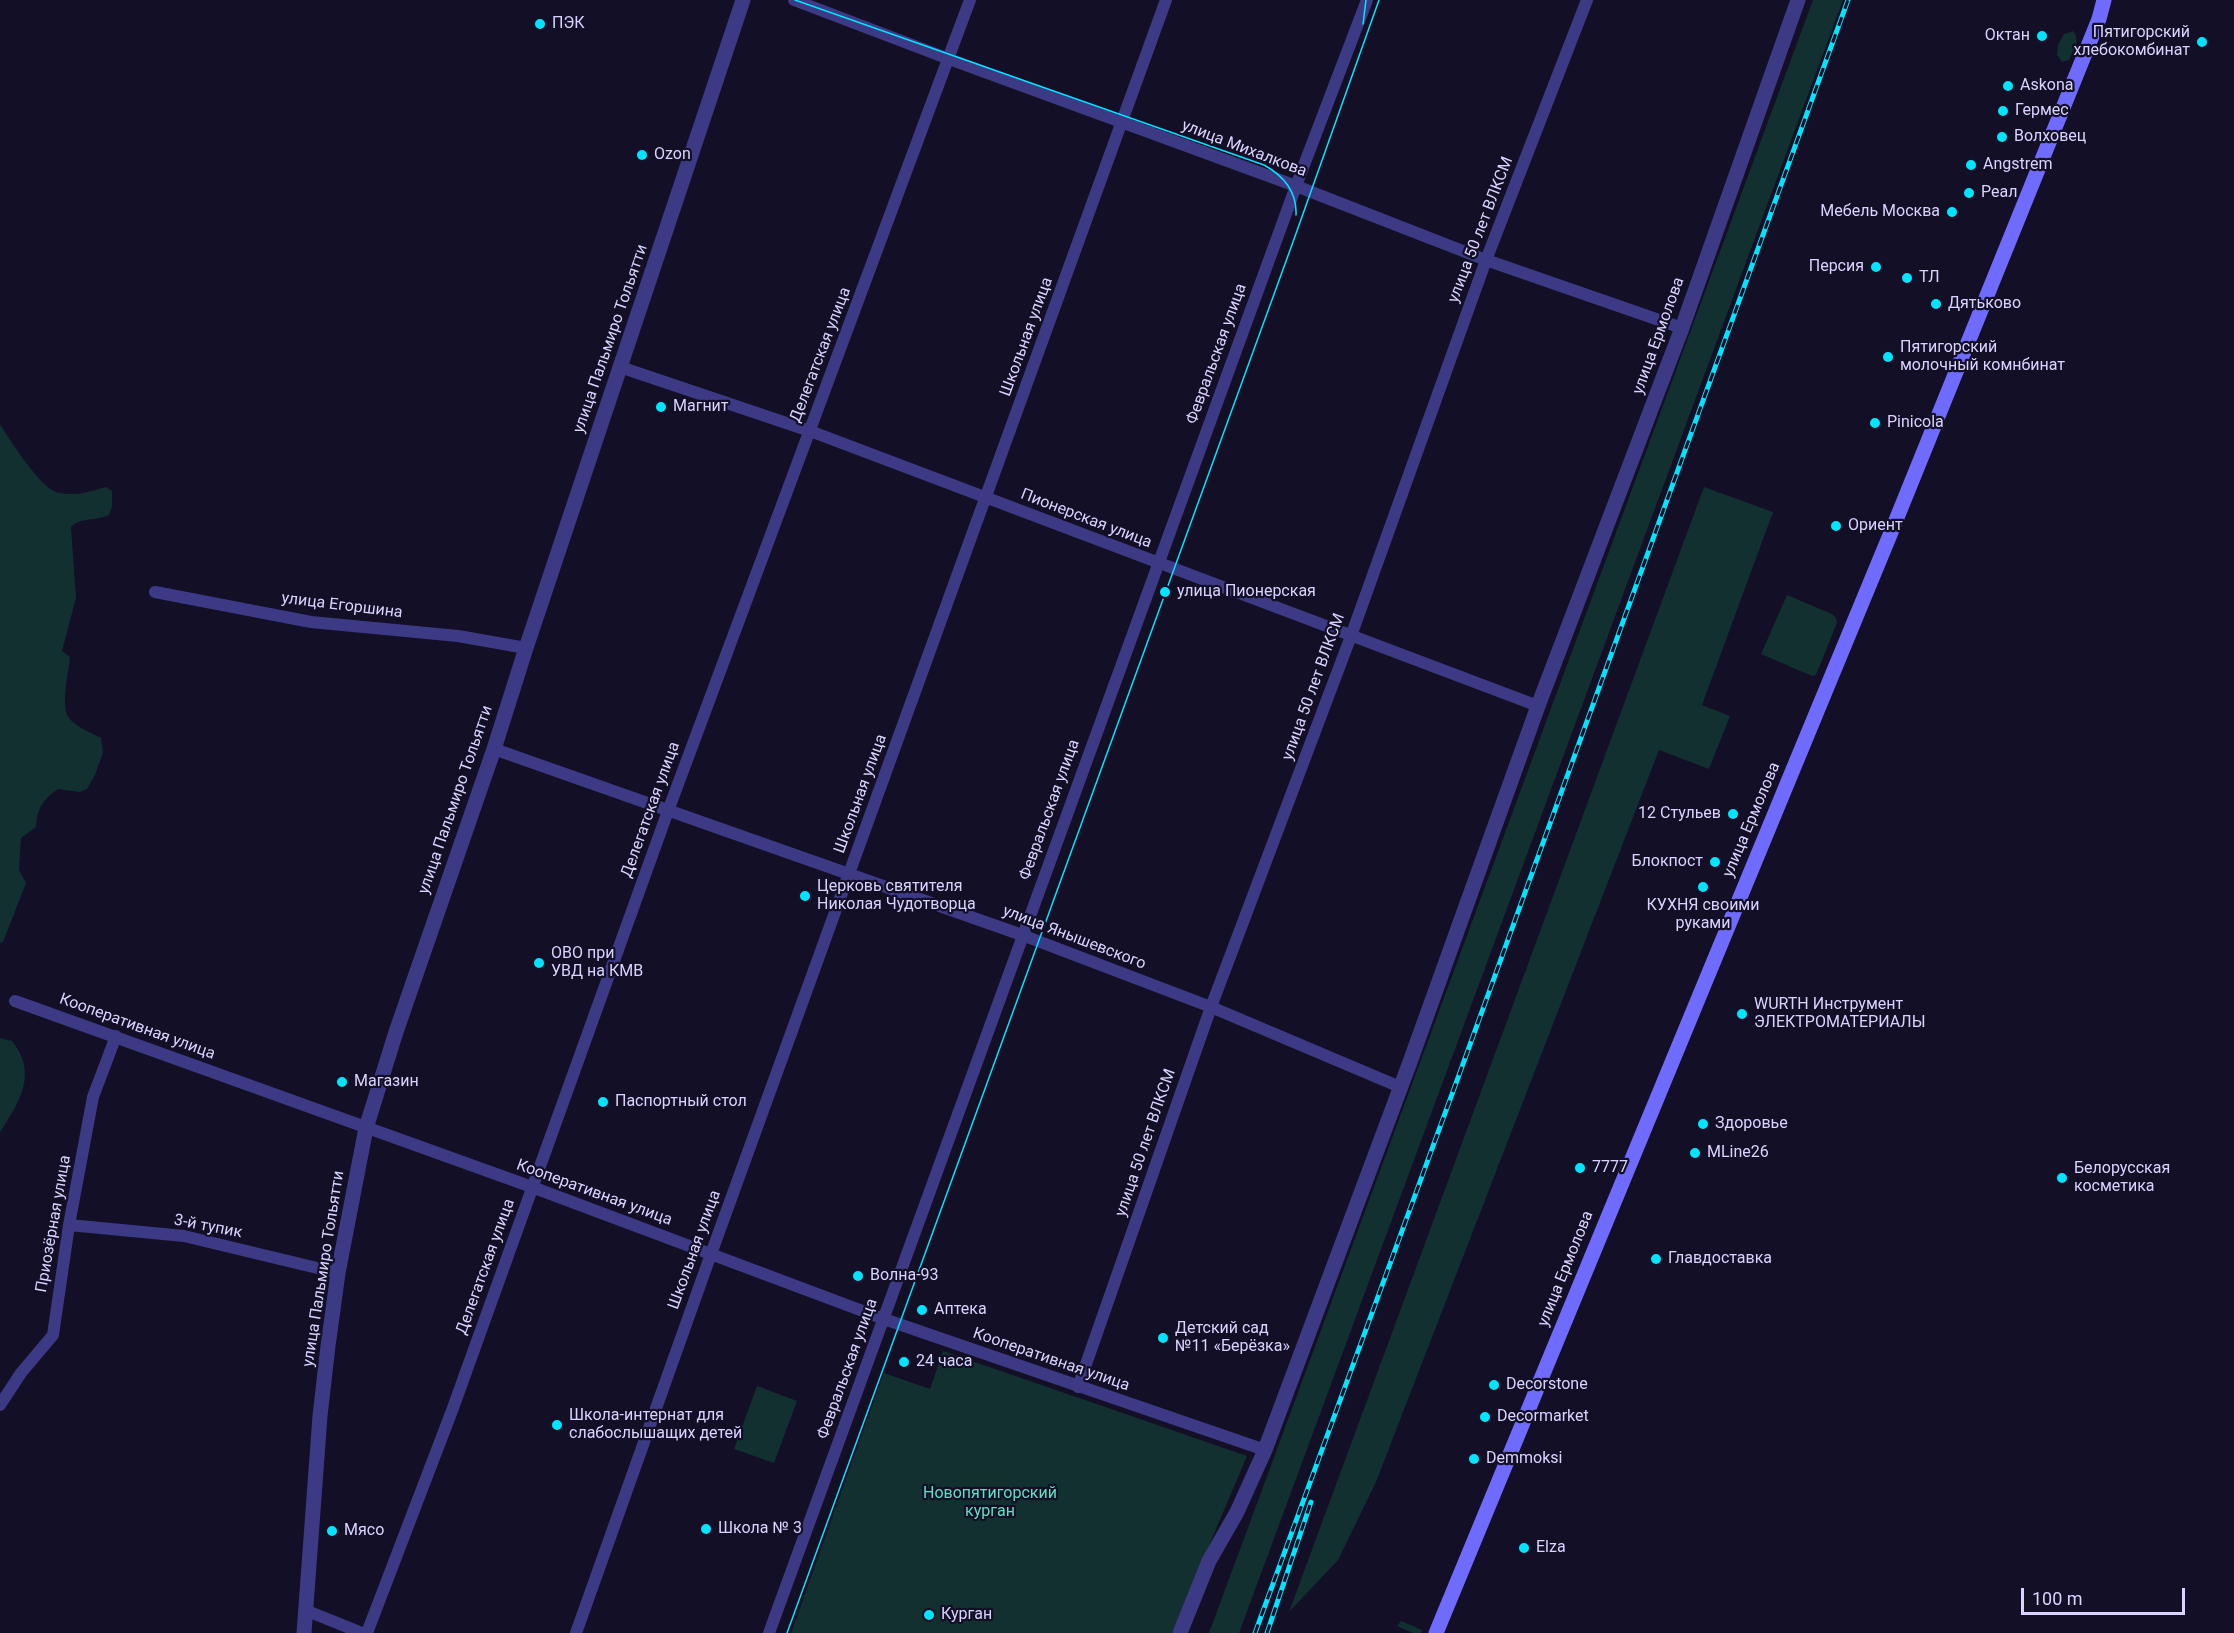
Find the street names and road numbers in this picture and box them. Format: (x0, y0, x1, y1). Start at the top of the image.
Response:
street label: улица Михалкова (1179, 116, 1309, 182)
street label: улица 50 лет ВЛКСМ (1444, 154, 1518, 306)
street label: улица Пальмиро Тольятти (570, 242, 652, 436)
street label: Школьная улица (997, 275, 1057, 399)
street label: улица Ермолова (1629, 275, 1689, 397)
street label: Февральская улица (1183, 281, 1251, 427)
street label: Делегатская улица (786, 285, 856, 425)
street label: Пионерская улица (1018, 485, 1154, 553)
street label: улица Егоршина (280, 589, 404, 623)
street label: улица 50 лет ВЛКСМ (1278, 611, 1350, 763)
street label: улица Пальмиро Тольятти (415, 703, 497, 897)
street label: Школьная улица (831, 732, 891, 856)
street label: Февральская улица (1016, 737, 1084, 883)
street label: Делегатская улица (618, 740, 684, 880)
street label: улица Ермолова (1719, 760, 1785, 880)
street label: улица Янышевского (1000, 902, 1148, 974)
street label: Кооперативная улица (57, 990, 217, 1064)
street label: улица 50 лет ВЛКСМ (1112, 1067, 1180, 1219)
street label: Приозёрная улица (32, 1154, 76, 1294)
street label: Кооперативная улица (514, 1156, 674, 1230)
street label: улица Пальмиро Тольятти (299, 1170, 349, 1368)
street label: Школьная улица (665, 1188, 725, 1312)
street label: Делегатская улица (453, 1197, 519, 1337)
street label: улица Ермолова (1534, 1208, 1598, 1330)
street label: 3-й тупик (172, 1211, 244, 1243)
street label: Февральская улица (814, 1296, 882, 1442)
street label: Кооперативная улица (970, 1324, 1132, 1396)

